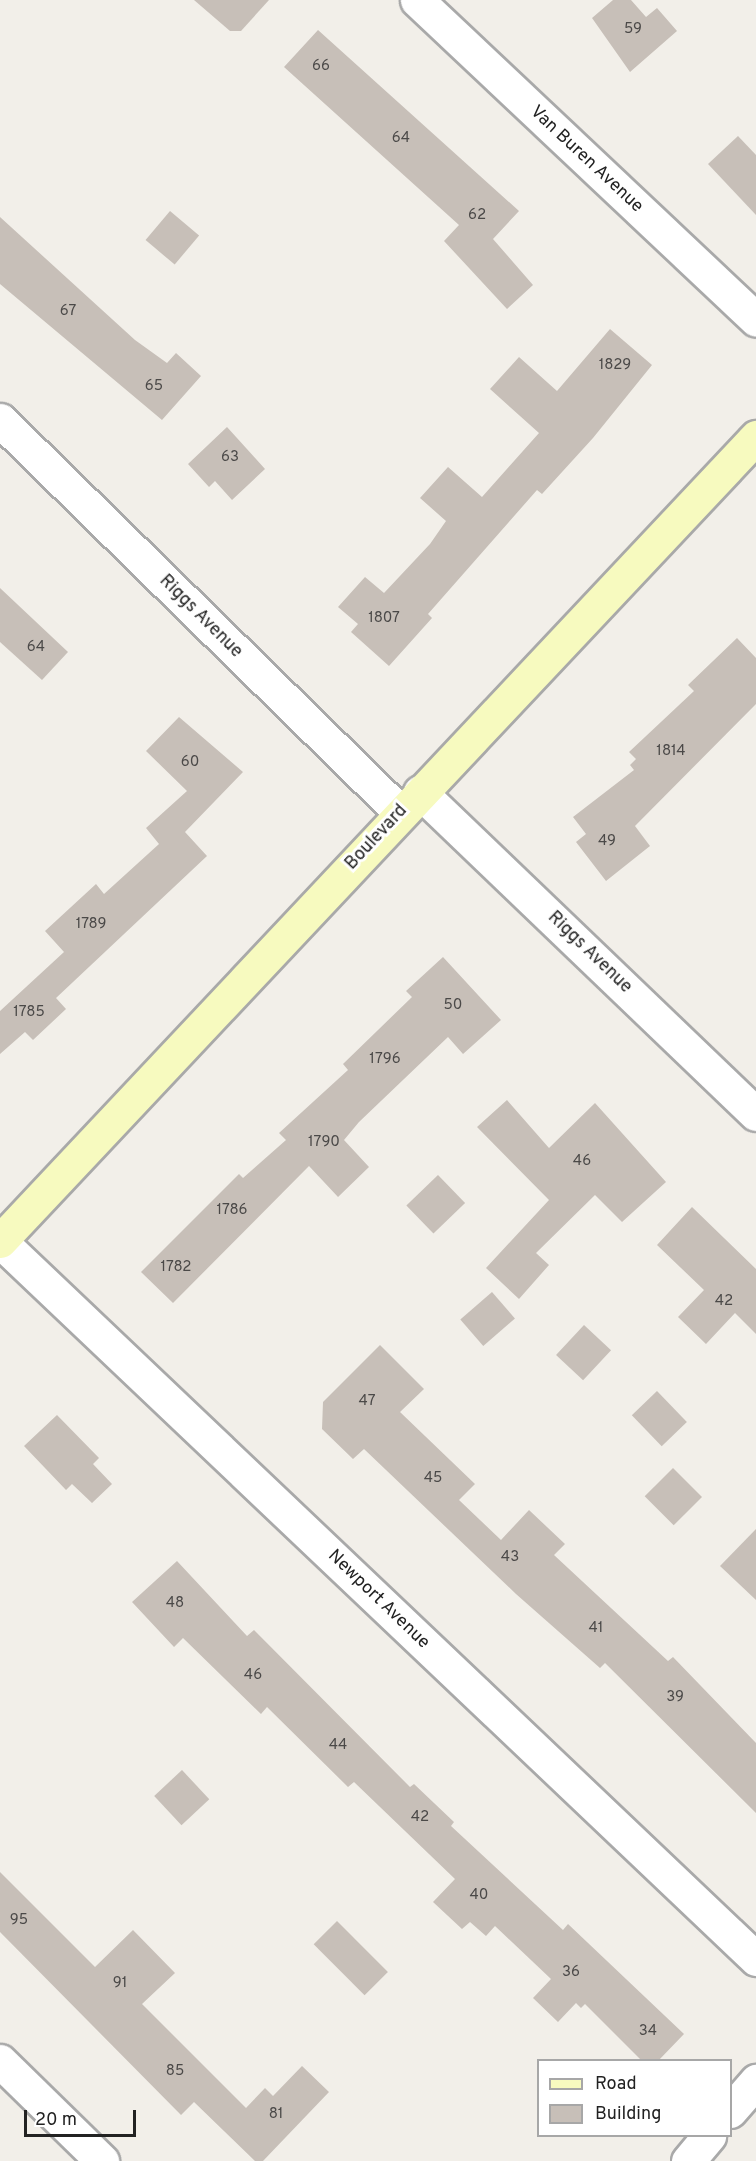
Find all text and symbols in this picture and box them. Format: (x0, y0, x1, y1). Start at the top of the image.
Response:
house number: 59 (624, 21, 642, 39)
house number: 66 (312, 58, 330, 76)
street label: Van Buren Avenue (525, 102, 647, 218)
house number: 64 (392, 130, 410, 148)
house number: 62 (468, 207, 486, 225)
house number: 67 (60, 303, 76, 321)
house number: 1829 (599, 357, 631, 375)
house number: 65 (145, 378, 163, 396)
house number: 63 (221, 449, 239, 467)
street label: Riggs Avenue (154, 571, 246, 663)
house number: 1807 (368, 610, 400, 628)
house number: 64 (27, 639, 45, 657)
house number: 1814 (656, 743, 686, 761)
house number: 60 (181, 754, 199, 772)
street label: Boulevard (341, 801, 413, 875)
house number: 49 (598, 833, 616, 851)
street label: Riggs Avenue (542, 907, 636, 999)
house number: 1789 (76, 916, 106, 934)
house number: 50 (444, 997, 462, 1015)
house number: 1785 (13, 1004, 45, 1022)
house number: 1796 (369, 1051, 401, 1069)
house number: 1790 (308, 1134, 340, 1152)
house number: 46 (573, 1153, 591, 1171)
house number: 1786 (216, 1202, 248, 1220)
house number: 1782 (161, 1259, 191, 1277)
house number: 42 (715, 1293, 733, 1311)
house number: 47 (359, 1393, 375, 1411)
house number: 45 (424, 1470, 442, 1488)
street label: Newport Avenue (322, 1546, 434, 1654)
house number: 43 (501, 1549, 519, 1567)
house number: 48 (166, 1595, 184, 1613)
house number: 41 (589, 1620, 603, 1638)
house number: 46 (244, 1667, 262, 1685)
house number: 39 (666, 1689, 684, 1707)
house number: 44 (329, 1737, 347, 1755)
house number: 42 (411, 1809, 429, 1827)
house number: 40 (470, 1887, 488, 1905)
house number: 95 (10, 1912, 28, 1930)
house number: 36 (562, 1964, 580, 1982)
house number: 91 (113, 1975, 127, 1993)
house number: 34 (639, 2023, 657, 2041)
legend (537, 2059, 732, 2137)
house number: 85 (166, 2063, 184, 2081)
text: Road (595, 2073, 637, 2096)
scale bar (27, 2098, 140, 2136)
text: Building (595, 2103, 661, 2126)
house number: 81 (269, 2106, 283, 2124)
text: 20 m (35, 2109, 77, 2132)

